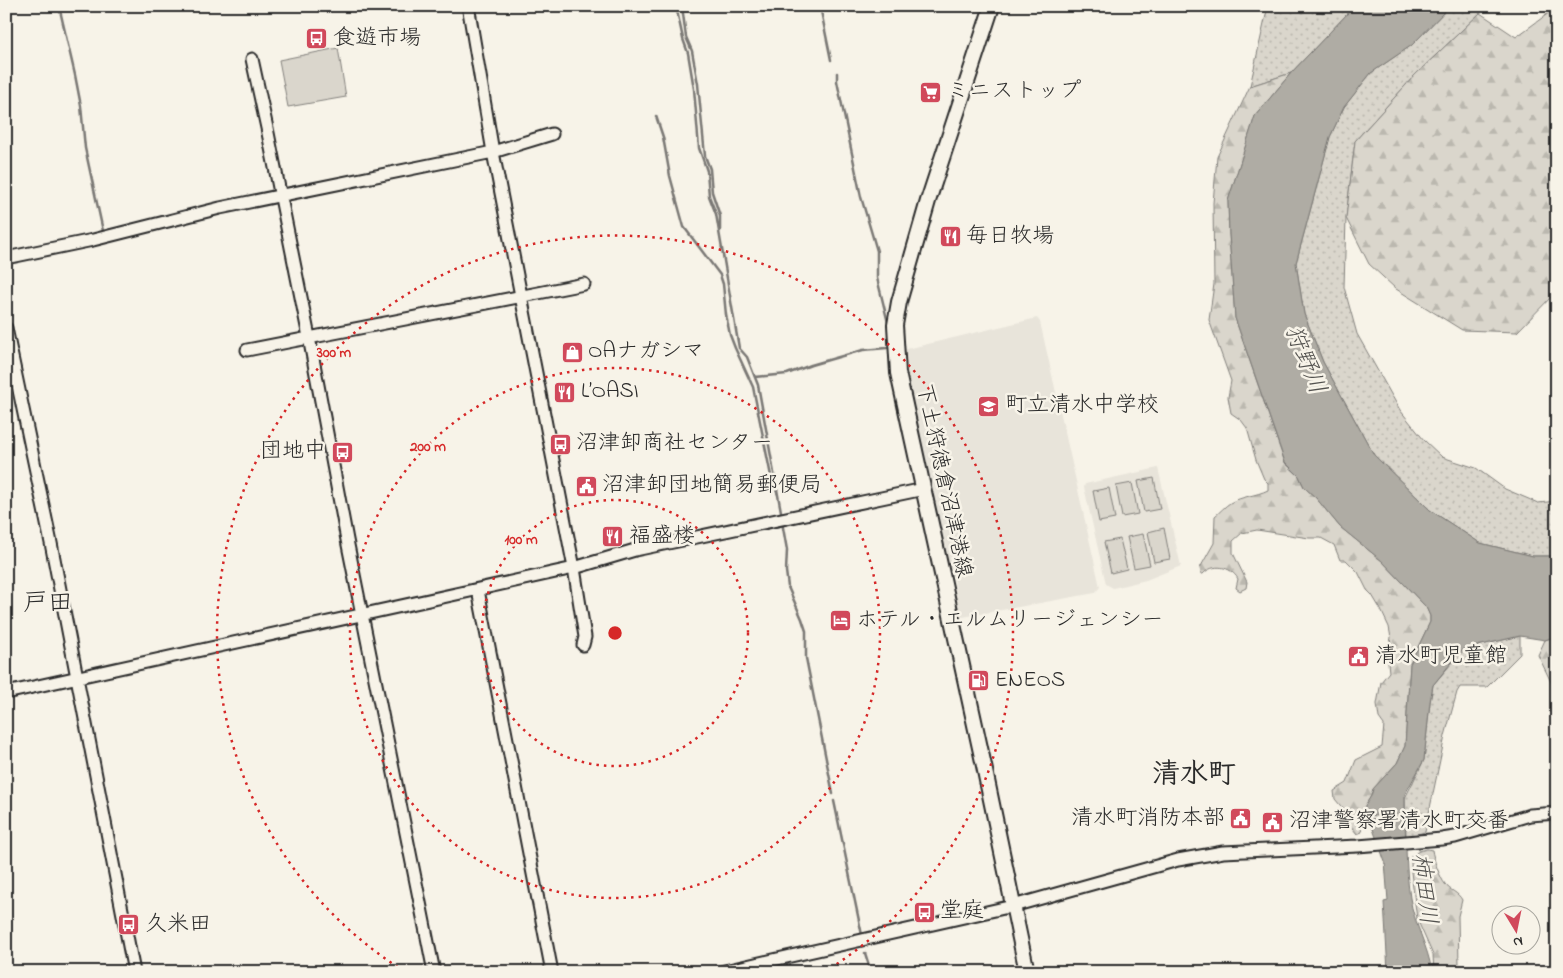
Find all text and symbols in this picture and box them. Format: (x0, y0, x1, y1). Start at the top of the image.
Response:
place label: 食遊市場 (333, 23, 421, 55)
bus stop icon: 食遊市場 (305, 27, 329, 51)
place label: ミニストップ (947, 76, 1081, 108)
supermarket icon: ミニストップ (919, 80, 943, 104)
place label: 毎日牧場 (966, 221, 1054, 253)
restaurant icon: 毎日牧場 (938, 225, 962, 249)
water label: 狩野川 (1274, 320, 1334, 400)
place label: OAナガシマ (588, 336, 704, 368)
shop icon: OAナガシマ (560, 340, 584, 364)
text: 300 m (316, 342, 352, 364)
place label: L’OASI (581, 376, 639, 408)
restaurant icon: L’OASI (553, 380, 577, 404)
street label: 下土狩徳倉沼津港線 (907, 381, 979, 581)
place label: 町立清水中学校 (1005, 390, 1159, 422)
school or university icon: 町立清水中学校 (977, 394, 1001, 418)
place label: 沼津卸商社センター (576, 428, 773, 460)
bus stop icon: 沼津卸商社センター (548, 432, 572, 456)
place label: 団地中 (260, 436, 326, 468)
text: 200 m (409, 436, 446, 458)
bus stop icon: 団地中 (330, 440, 354, 464)
place label: 沼津卸団地簡易郵便局 (602, 470, 822, 502)
public building icon: 沼津卸団地簡易郵便局 (574, 474, 598, 498)
place label: 福盛楼 (629, 521, 695, 553)
restaurant icon: 福盛楼 (601, 525, 625, 549)
text: 100 m (504, 529, 538, 551)
district label: 戸田 (23, 586, 73, 622)
place label: ホテル・エルムリージェンシー (856, 605, 1164, 637)
hotel icon: ホテル・エルムリージェンシー (828, 609, 852, 633)
centre of rings (606, 624, 624, 642)
place label: 清水町児童館 (1375, 641, 1507, 673)
public building icon: 清水町児童館 (1347, 645, 1371, 669)
place label: ENEOS (995, 665, 1065, 697)
fuel station icon: ENEOS (967, 669, 991, 693)
district label: 清水町 (1152, 755, 1236, 796)
place label: 清水町消防本部 (1071, 803, 1225, 835)
place label: 沼津警察署清水町交番 (1289, 806, 1509, 838)
public building icon: 清水町消防本部 (1229, 807, 1253, 831)
public building icon: 沼津警察署清水町交番 (1261, 810, 1285, 834)
water label: 柿田川 (1401, 851, 1445, 927)
place label: 堂庭 (940, 896, 984, 928)
bus stop icon: 堂庭 (912, 900, 936, 924)
north arrow (1490, 906, 1540, 956)
place label: 久米田 (145, 909, 211, 941)
bus stop icon: 久米田 (117, 913, 141, 937)
text: N (1512, 930, 1524, 952)

